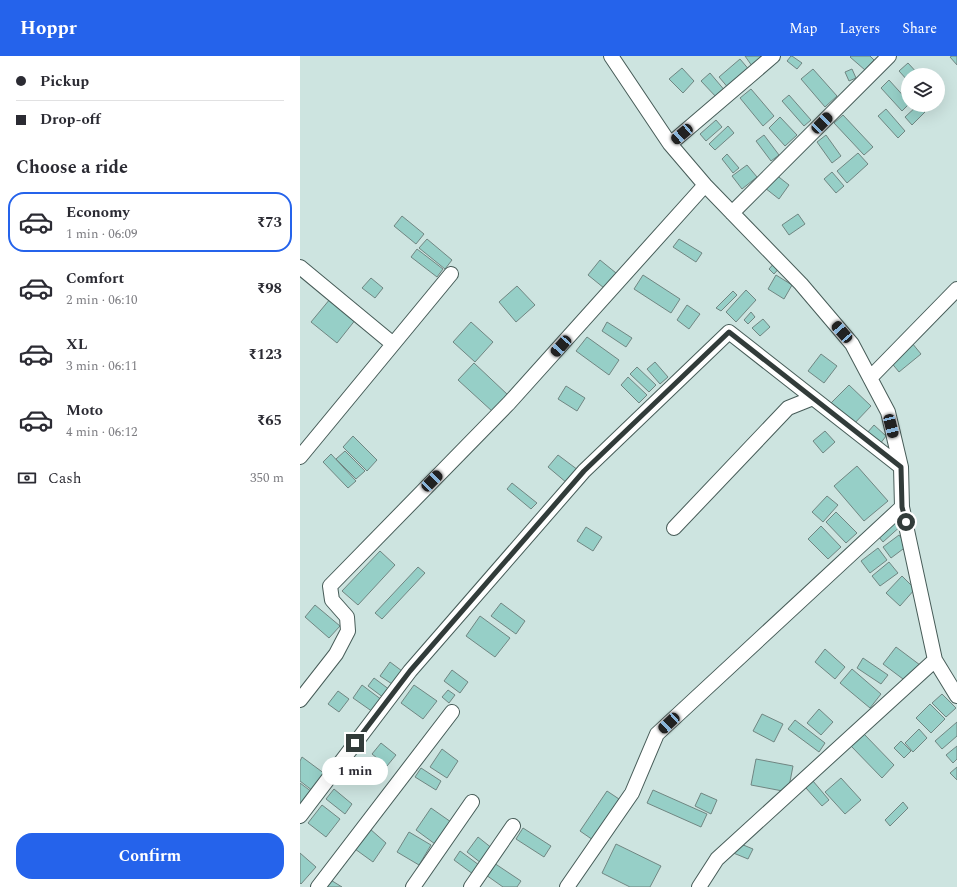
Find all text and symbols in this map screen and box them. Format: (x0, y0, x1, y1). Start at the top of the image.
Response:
text: Hoppr (20, 14, 77, 43)
text: Map (789, 18, 818, 39)
text: Layers (840, 18, 880, 39)
text: Share (902, 18, 937, 39)
map controls (901, 68, 945, 112)
button: layers (901, 68, 945, 112)
text: Pickup (40, 70, 89, 93)
text: Drop-off (40, 108, 101, 131)
car (809, 110, 835, 136)
car (669, 122, 695, 146)
text: Choose a ride (16, 154, 128, 181)
text: Economy (66, 201, 130, 224)
icon: car (18, 204, 54, 240)
text: ₹73 (257, 211, 282, 234)
text: 1 min · 06:09 (66, 224, 138, 244)
text: Comfort (66, 267, 124, 290)
icon: car (18, 270, 54, 306)
text: ₹98 (257, 277, 282, 300)
text: 2 min · 06:10 (66, 290, 138, 310)
car (830, 319, 854, 345)
text: XL (66, 333, 87, 356)
car (549, 333, 573, 359)
icon: car (18, 336, 54, 372)
text: ₹123 (248, 343, 282, 366)
text: 3 min · 06:11 (66, 356, 138, 376)
text: Moto (66, 399, 103, 422)
icon: car (18, 402, 54, 438)
text: ₹65 (257, 409, 282, 432)
car (882, 413, 900, 439)
text: 4 min · 06:12 (66, 422, 138, 442)
icon: cash (16, 467, 38, 489)
text: Cash (48, 467, 81, 490)
text: 350 m (250, 468, 284, 488)
car (419, 468, 445, 494)
route start (897, 513, 915, 531)
car (656, 710, 682, 736)
route end (346, 734, 364, 752)
callout: 1 min (322, 757, 388, 785)
text: 1 min (338, 761, 372, 781)
button: Confirm (16, 833, 284, 879)

